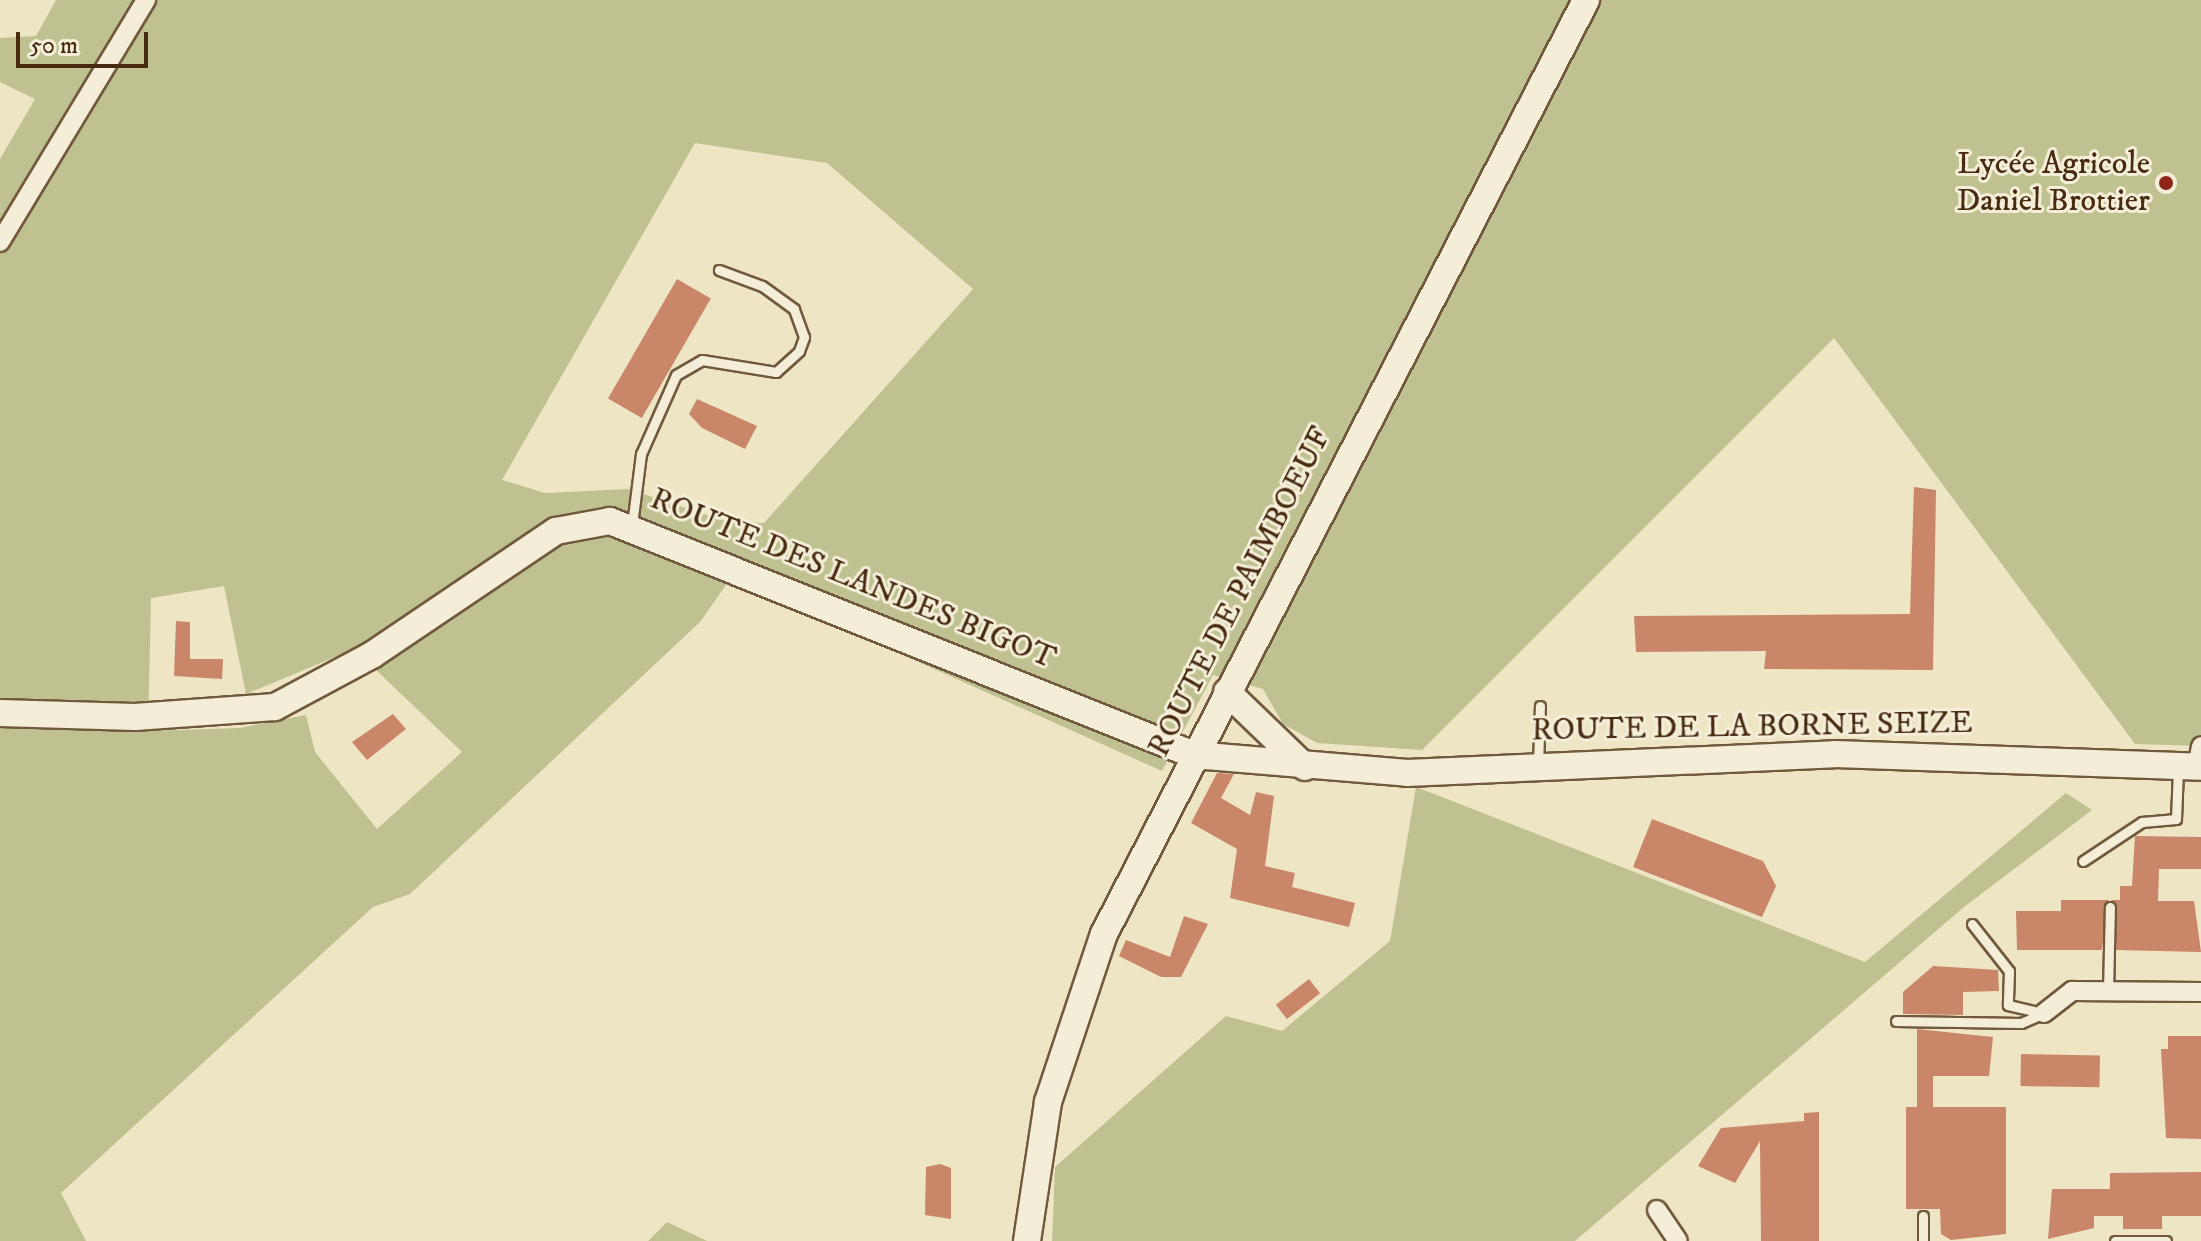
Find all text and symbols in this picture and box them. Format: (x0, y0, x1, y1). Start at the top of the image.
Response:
scale bar (20, 16, 152, 66)
text: 50 m (30, 31, 78, 61)
place label: Lycée Agricole Daniel Brottier (1956, 146, 2150, 221)
marker: Lycée Agricole Daniel Brottier (2157, 174, 2175, 192)
street label: ROUTE DE PAIMBOEUF (1140, 421, 1340, 763)
street label: ROUTE DES LANDES BIGOT (645, 480, 1061, 678)
street label: ROUTE DE LA BORNE SEIZE (1531, 704, 1973, 750)

